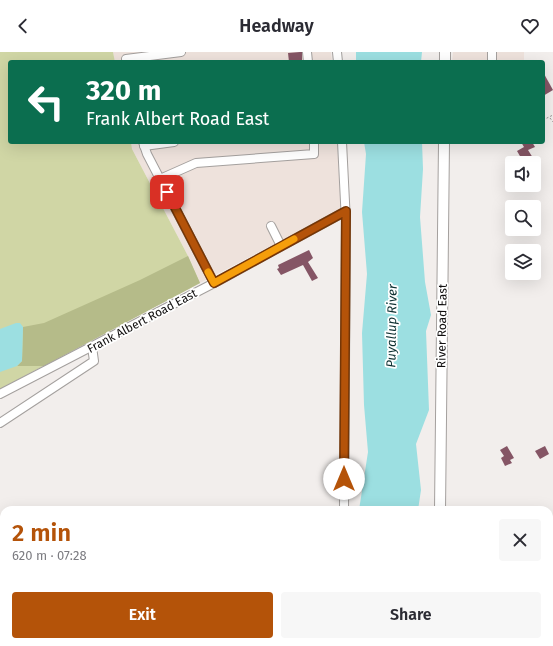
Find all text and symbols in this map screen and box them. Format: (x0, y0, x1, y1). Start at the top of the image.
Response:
icon: back (12, 15, 34, 37)
text: Headway (239, 15, 314, 37)
icon: heart (519, 15, 541, 37)
text: 320 m (86, 74, 161, 107)
icon: left (20, 76, 72, 128)
text: Frank Albert Road East (86, 108, 269, 130)
map controls (505, 156, 541, 280)
button: sound (505, 156, 541, 192)
pin (150, 175, 184, 209)
icon: arrive (156, 181, 178, 203)
button: search (505, 200, 541, 236)
button: layers (505, 244, 541, 280)
water label: Puyallup River (383, 283, 400, 368)
street label: River Road East (434, 283, 450, 368)
street label: Frank Albert Road East (85, 286, 200, 356)
position arrow (323, 458, 365, 500)
text: 2 min (12, 519, 71, 547)
button: close (499, 519, 541, 561)
text: 620 m · 07:28 (12, 548, 87, 563)
button: Exit (12, 592, 273, 638)
button: Share (281, 592, 541, 638)

